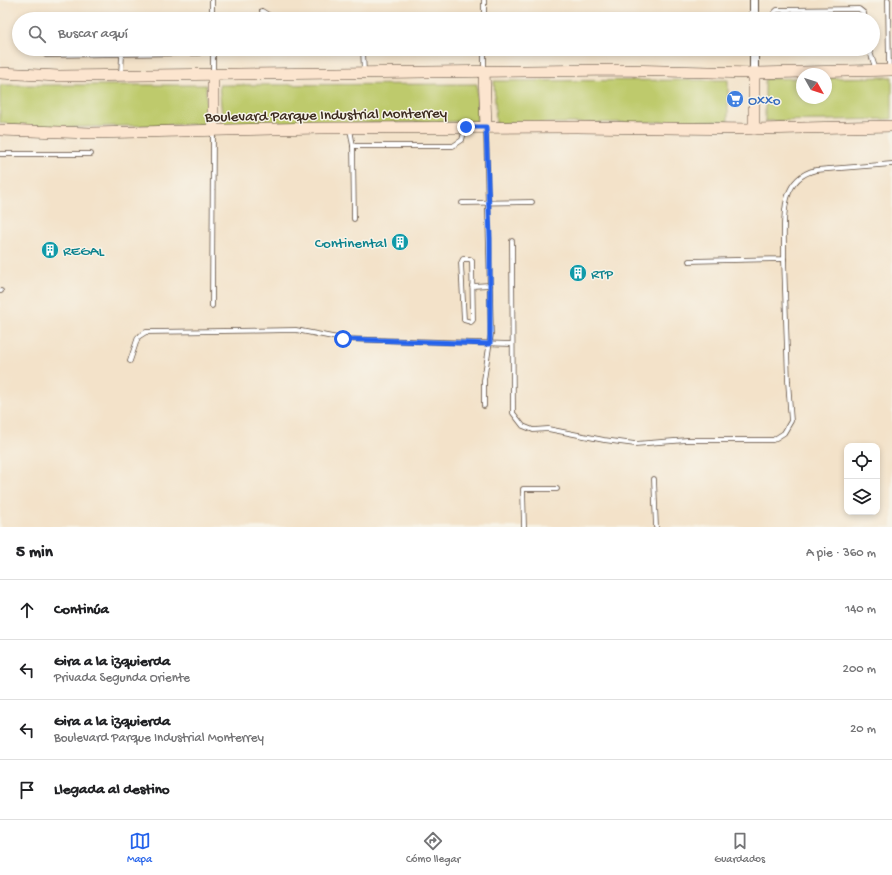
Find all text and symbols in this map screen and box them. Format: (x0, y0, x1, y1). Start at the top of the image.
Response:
search box (12, 12, 880, 56)
icon: search (26, 23, 48, 45)
text: Buscar aquí (58, 25, 128, 43)
north arrow (796, 68, 832, 104)
supermarket icon: Oxxo (725, 89, 745, 109)
place label: Oxxo (748, 92, 781, 110)
street label: Boulevard Parque Industrial Monterrey (204, 105, 448, 127)
route end (457, 118, 475, 136)
building icon: Continental (390, 232, 410, 252)
place label: Continental (315, 235, 387, 253)
building icon: REGAL (40, 240, 60, 260)
place label: REGAL (63, 243, 105, 261)
building icon: RTP (568, 263, 588, 283)
place label: RTP (591, 266, 614, 284)
route start (334, 330, 352, 348)
map controls (844, 443, 880, 515)
button: locate (844, 443, 880, 479)
button: layers (844, 479, 880, 515)
text: 5 min (16, 543, 53, 563)
text: A pie · 360 m (806, 546, 876, 561)
icon: ahead (16, 599, 38, 621)
text: Continúa (54, 601, 109, 619)
text: 140 m (845, 602, 876, 617)
text: Gira a la izquierda (54, 653, 170, 671)
icon: left (16, 659, 38, 681)
text: 200 m (843, 662, 876, 677)
text: Privada Segunda Oriente (54, 671, 190, 686)
text: Gira a la izquierda (54, 713, 170, 731)
icon: left (16, 719, 38, 741)
text: 20 m (850, 722, 876, 737)
text: Boulevard Parque Industrial Monterrey (54, 731, 264, 746)
icon: arrive (16, 779, 38, 801)
text: Llegada al destino (54, 781, 170, 799)
tab: Mapa (127, 830, 152, 866)
tab: Cómo llegar (406, 830, 460, 866)
tab: Guardados (714, 830, 765, 866)

